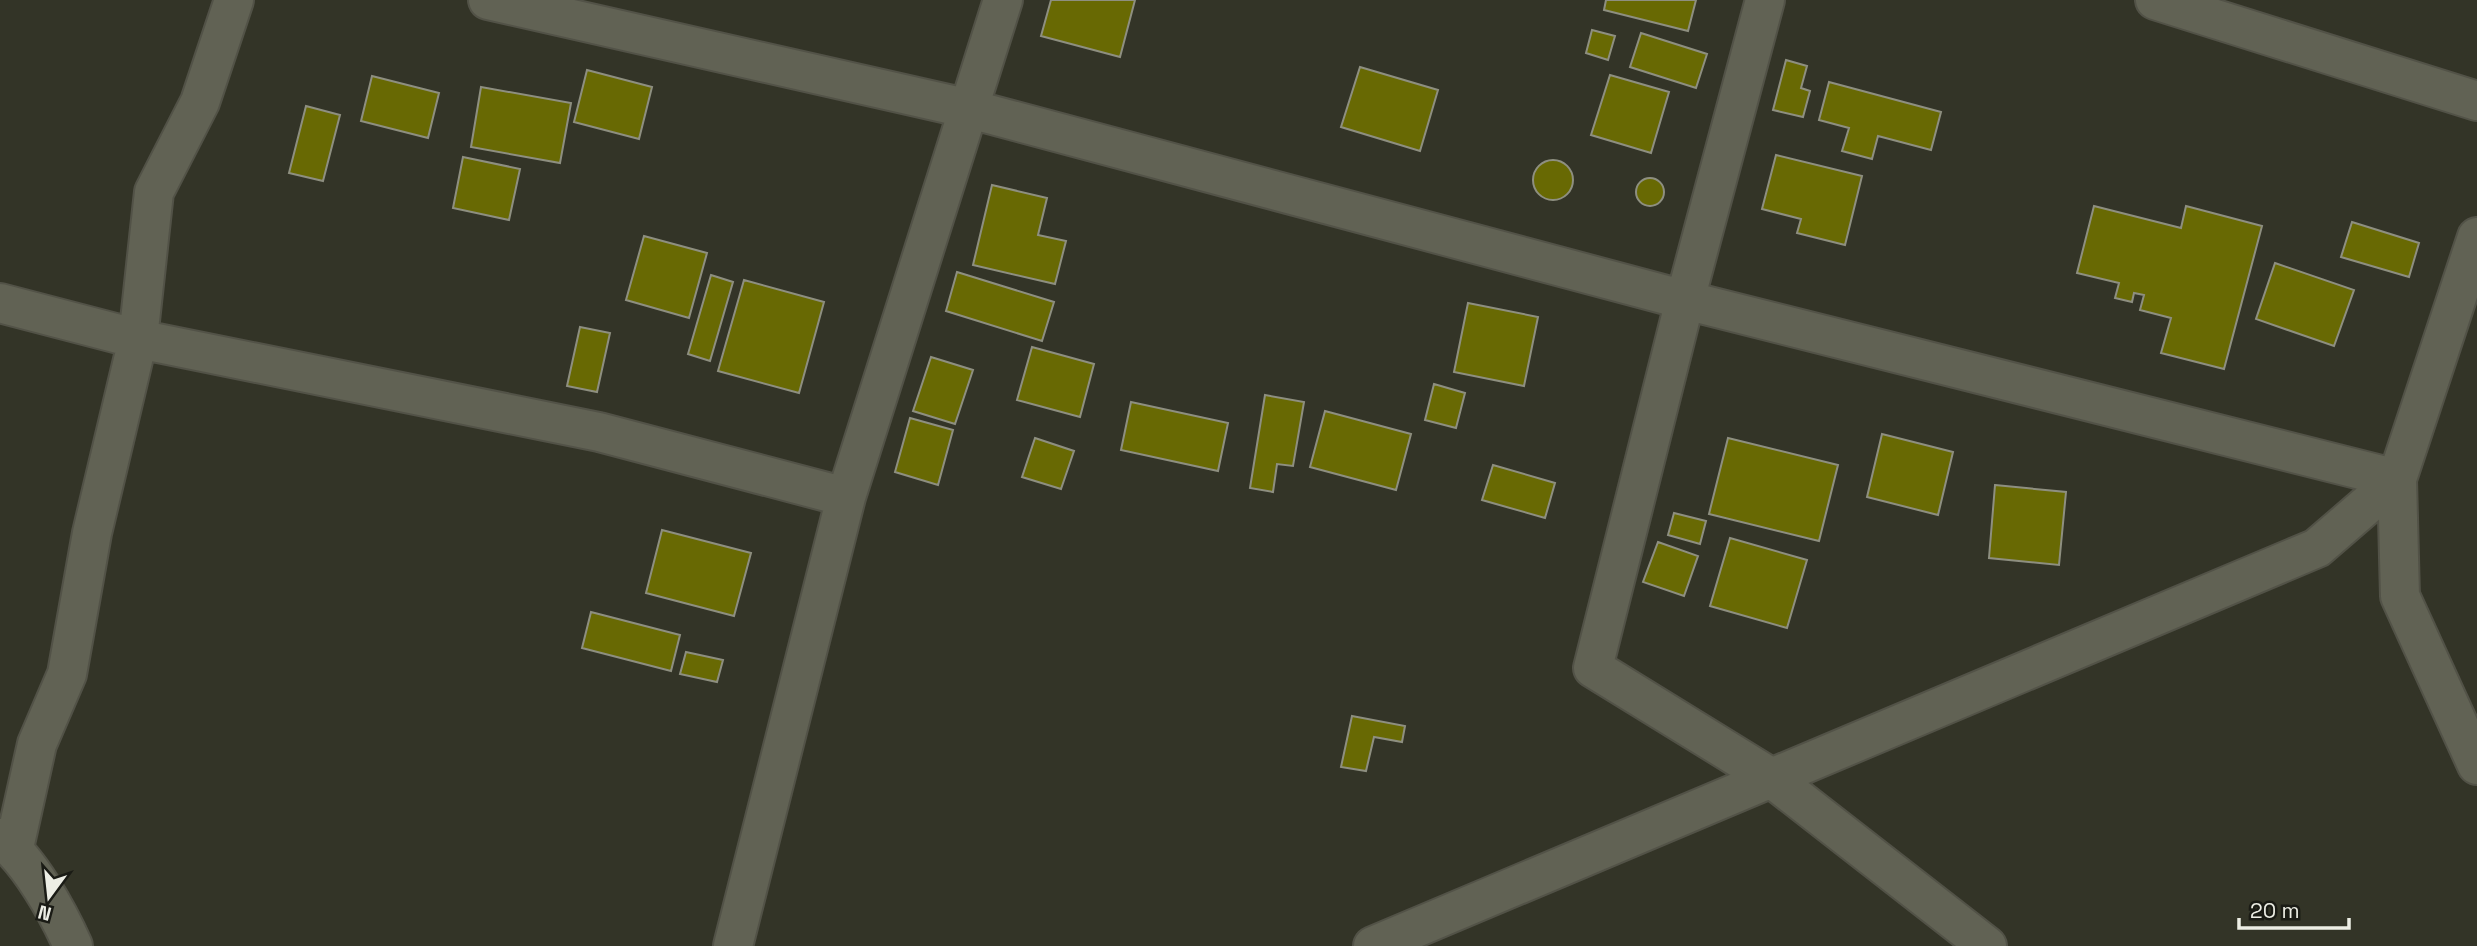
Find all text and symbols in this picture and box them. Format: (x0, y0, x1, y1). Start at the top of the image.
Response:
north arrow (14, 862, 84, 932)
scale bar (2239, 886, 2349, 930)
text: 20 m (2250, 897, 2300, 924)
text: N (35, 899, 54, 927)

